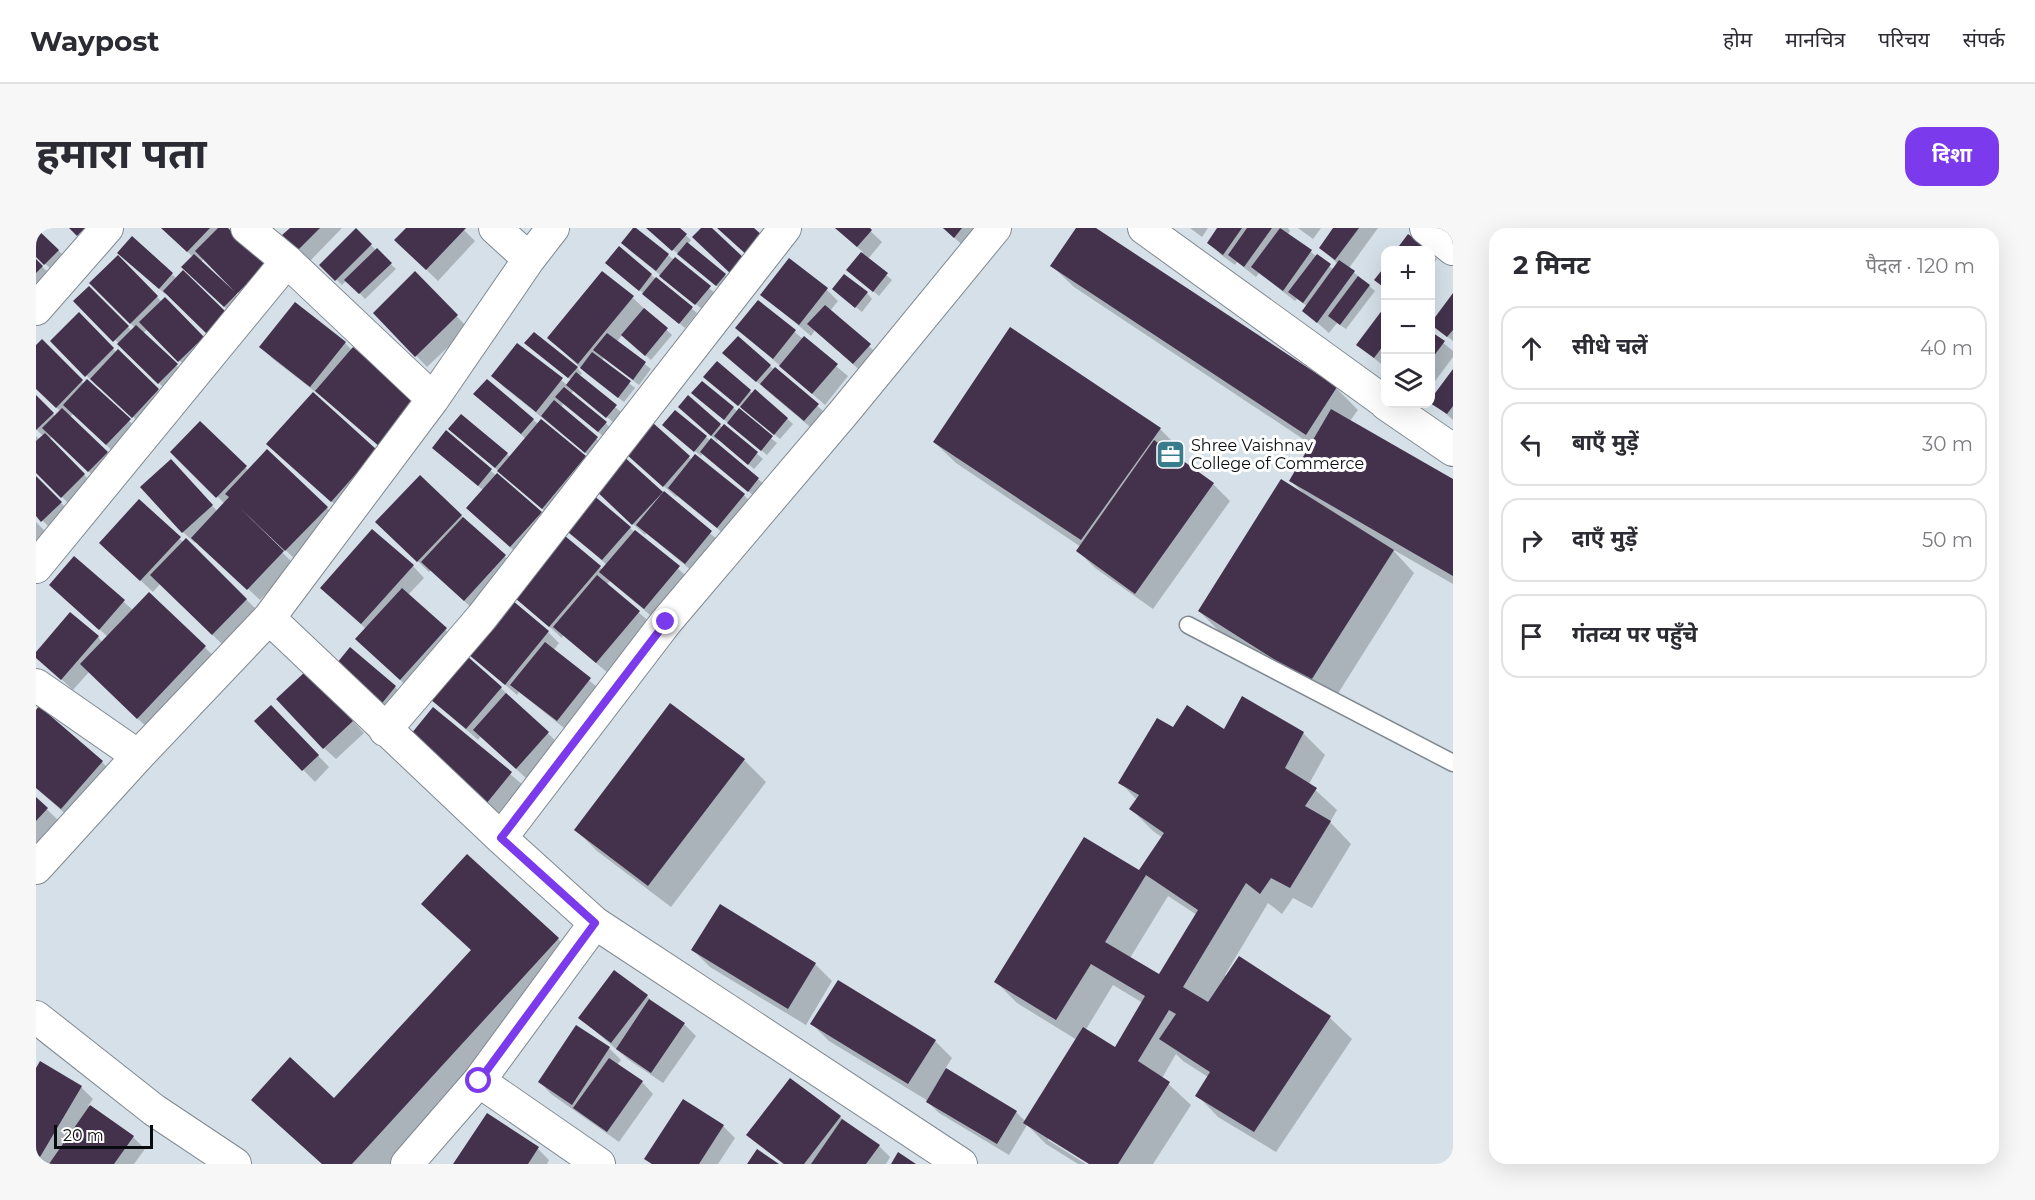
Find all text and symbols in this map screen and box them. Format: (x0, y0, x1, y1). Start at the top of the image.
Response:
text: Waypost (30, 24, 160, 58)
text: होम (1723, 27, 1752, 52)
text: मानचित्र (1785, 27, 1845, 52)
text: परिचय (1878, 27, 1930, 52)
text: संपर्क (1963, 27, 2005, 52)
text: हमारा पता (36, 127, 206, 179)
button: दिशा (1905, 127, 1999, 186)
map controls (1381, 246, 1435, 408)
button: + (1381, 246, 1435, 300)
text: 2 मिनट (1513, 249, 1590, 281)
text: पैदल · 120 m (1866, 254, 1975, 278)
button: − (1381, 300, 1435, 354)
icon: ahead (1515, 332, 1548, 365)
text: सीधे चलें (1572, 333, 1648, 360)
text: 40 m (1920, 336, 1973, 360)
button: layers (1381, 354, 1435, 408)
icon: left (1515, 428, 1548, 461)
text: बाएँ मुड़ें (1572, 429, 1639, 456)
text: 30 m (1922, 432, 1973, 456)
place label: Shree Vaishnav College of Commerce (1191, 436, 1364, 473)
office icon: Shree Vaishnav College of Commerce (1154, 438, 1186, 470)
icon: right (1515, 524, 1548, 557)
text: दाएँ मुड़ें (1572, 525, 1637, 552)
text: 50 m (1922, 528, 1973, 552)
route end (652, 608, 678, 634)
icon: arrive (1515, 620, 1548, 653)
text: गंतव्य पर पहुँचे (1572, 621, 1698, 648)
route start (465, 1067, 491, 1093)
scale bar (54, 1122, 153, 1150)
text: 20 m (63, 1126, 104, 1145)

